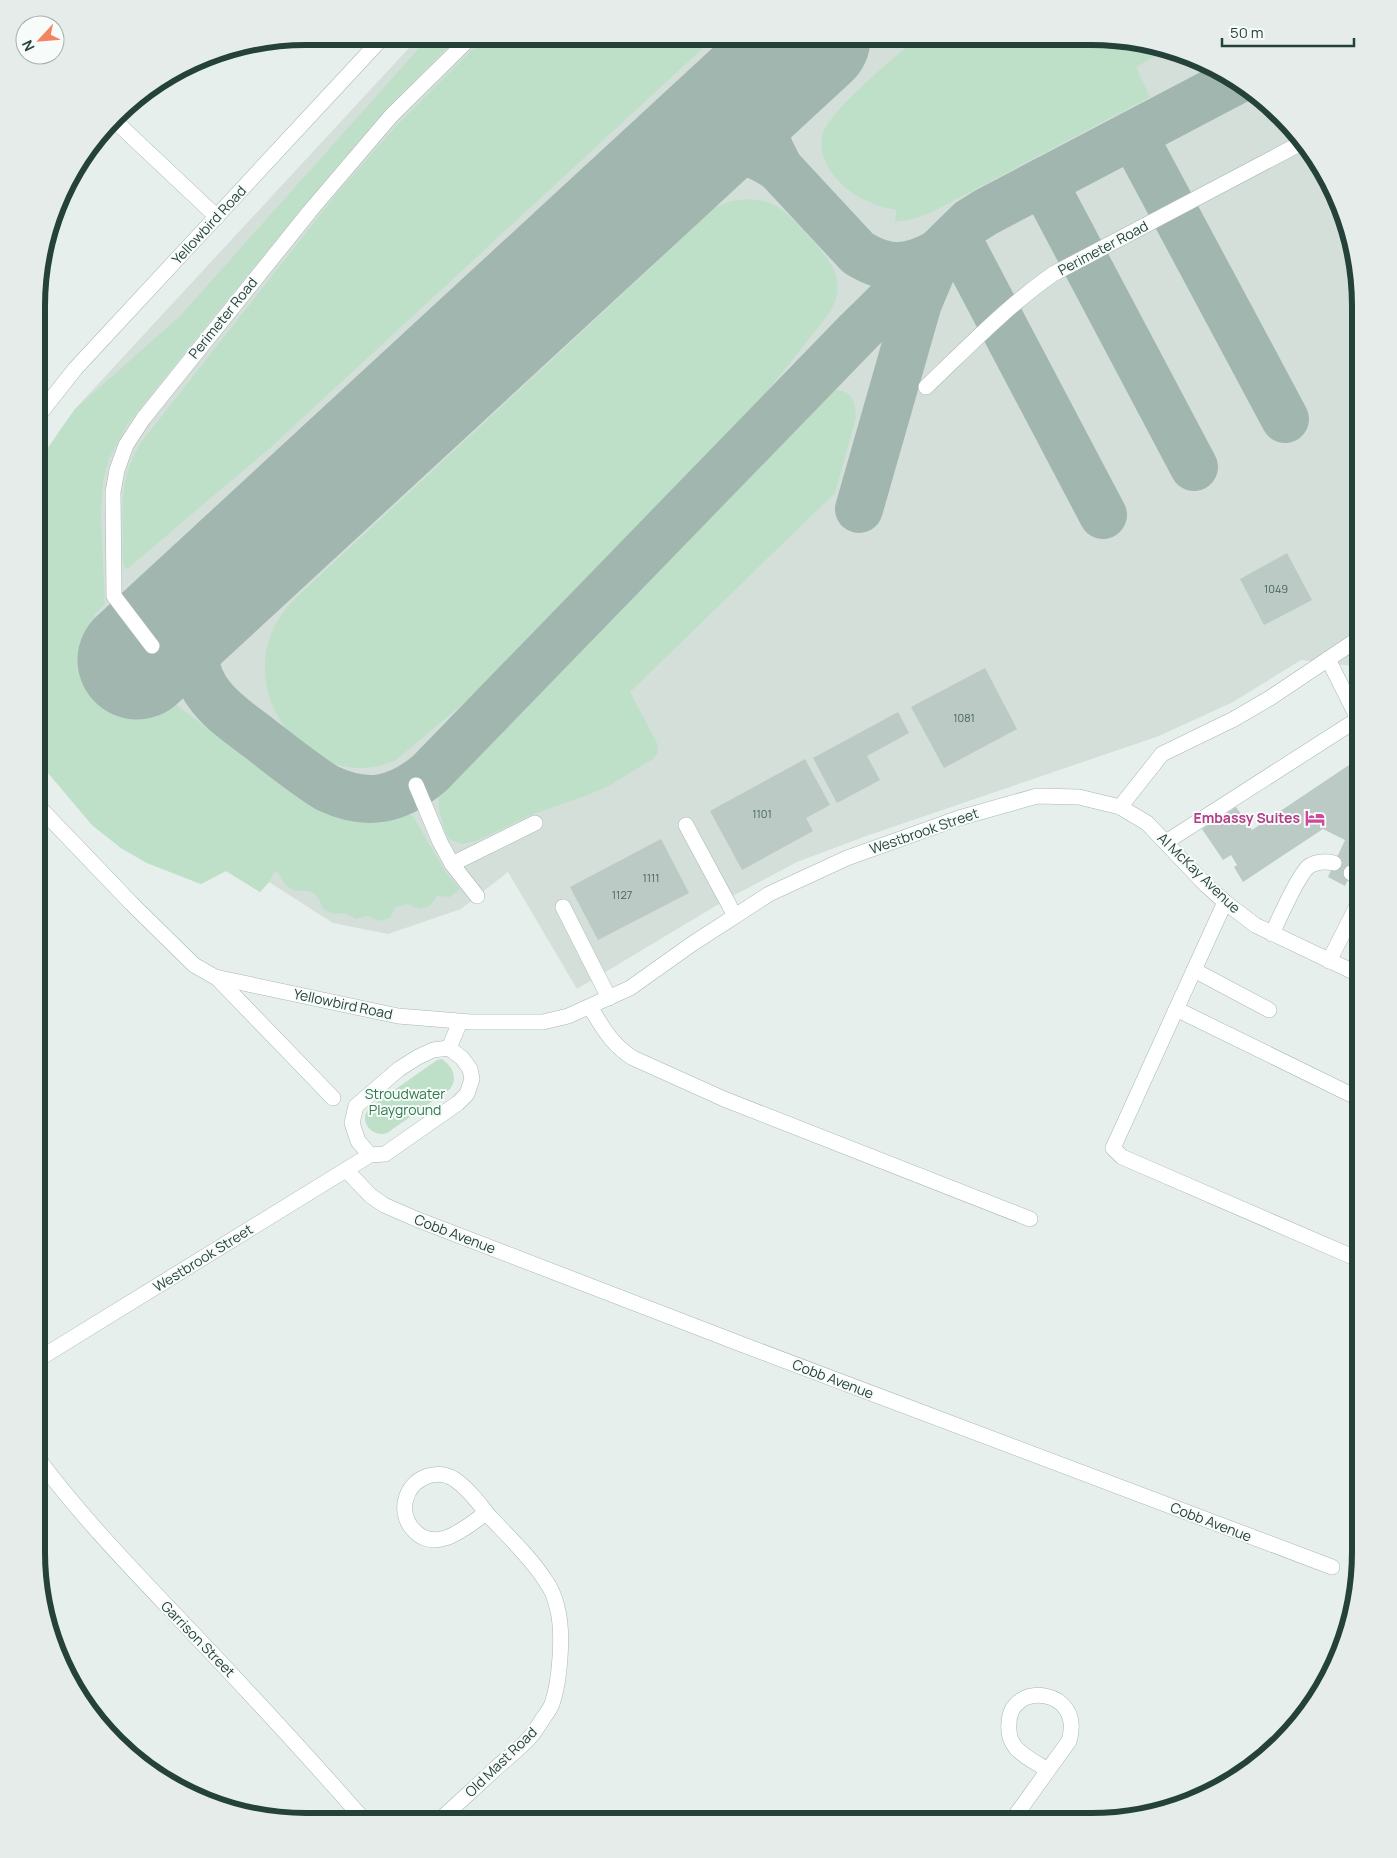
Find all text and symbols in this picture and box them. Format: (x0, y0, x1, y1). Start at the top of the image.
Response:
north arrow (15, 15, 65, 65)
scale bar (1222, 15, 1354, 47)
text: 50 m (1230, 22, 1264, 43)
text: N (17, 37, 39, 55)
street label: Yellowbird Road (167, 181, 250, 268)
street label: Perimeter Road (1054, 216, 1151, 279)
street label: Perimeter Road (184, 273, 261, 362)
house number: 1049 (1264, 581, 1288, 596)
house number: 1081 (953, 710, 975, 725)
street label: Westbrook Street (867, 803, 981, 858)
house number: 1101 (752, 806, 772, 821)
hotel icon: Embassy Suites (1304, 807, 1326, 829)
place label: Embassy Suites (1193, 808, 1300, 827)
street label: Al McKay Avenue (1154, 828, 1245, 917)
house number: 1111 (642, 870, 660, 885)
house number: 1127 (612, 887, 632, 902)
street label: Yellowbird Road (292, 984, 394, 1023)
park label: Stroudwater Playground (365, 1084, 445, 1119)
street label: Cobb Avenue (412, 1209, 499, 1258)
street label: Westbrook Street (149, 1219, 256, 1296)
street label: Cobb Avenue (790, 1354, 877, 1403)
street label: Cobb Avenue (1168, 1497, 1255, 1546)
street label: Garrison Street (157, 1596, 240, 1681)
street label: Old Mast Road (461, 1723, 541, 1801)

